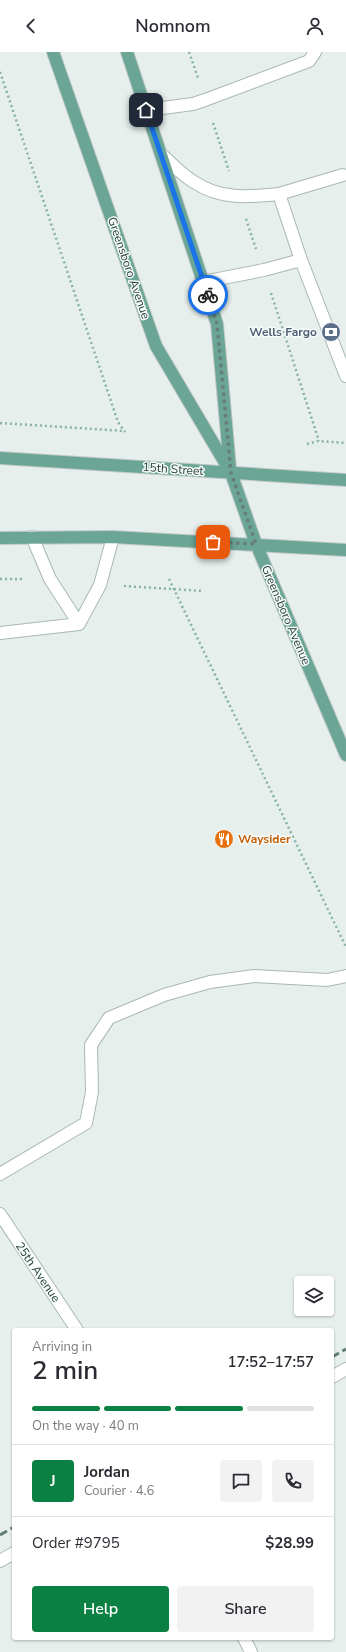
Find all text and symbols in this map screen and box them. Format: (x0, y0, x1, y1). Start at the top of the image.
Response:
text: Nomnom (135, 14, 211, 38)
icon: back (20, 15, 42, 37)
icon: person (304, 15, 326, 37)
pin (129, 93, 163, 127)
icon: home (135, 99, 157, 121)
street label: Greensboro Avenue (104, 215, 154, 321)
courier (188, 275, 228, 315)
icon: bike (197, 284, 219, 306)
bank icon: Wells Fargo (320, 321, 342, 343)
place label: Wells Fargo (249, 324, 317, 340)
street label: 15th Street (142, 459, 205, 479)
pin (196, 525, 230, 559)
icon: bag (202, 531, 224, 553)
street label: Greensboro Avenue (258, 563, 314, 667)
restaurant icon: Waysider (213, 828, 235, 850)
place label: Waysider (238, 831, 291, 847)
street label: 25th Avenue (12, 1239, 64, 1305)
map controls (294, 1276, 334, 1316)
button: layers (294, 1276, 334, 1316)
text: Arriving in (32, 1338, 92, 1356)
text: 17:52–17:57 (227, 1352, 314, 1372)
text: 2 min (32, 1353, 98, 1388)
text: On the way · 40 m (32, 1417, 139, 1435)
button: chat (220, 1460, 262, 1502)
button: phone (272, 1460, 314, 1502)
text: Jordan (84, 1462, 130, 1482)
text: J (50, 1471, 56, 1491)
text: Courier · 4.6 (84, 1482, 154, 1500)
text: Order #9795 (32, 1533, 120, 1553)
text: $28.99 (265, 1533, 314, 1553)
button: Help (32, 1586, 169, 1632)
button: Share (177, 1586, 314, 1632)

